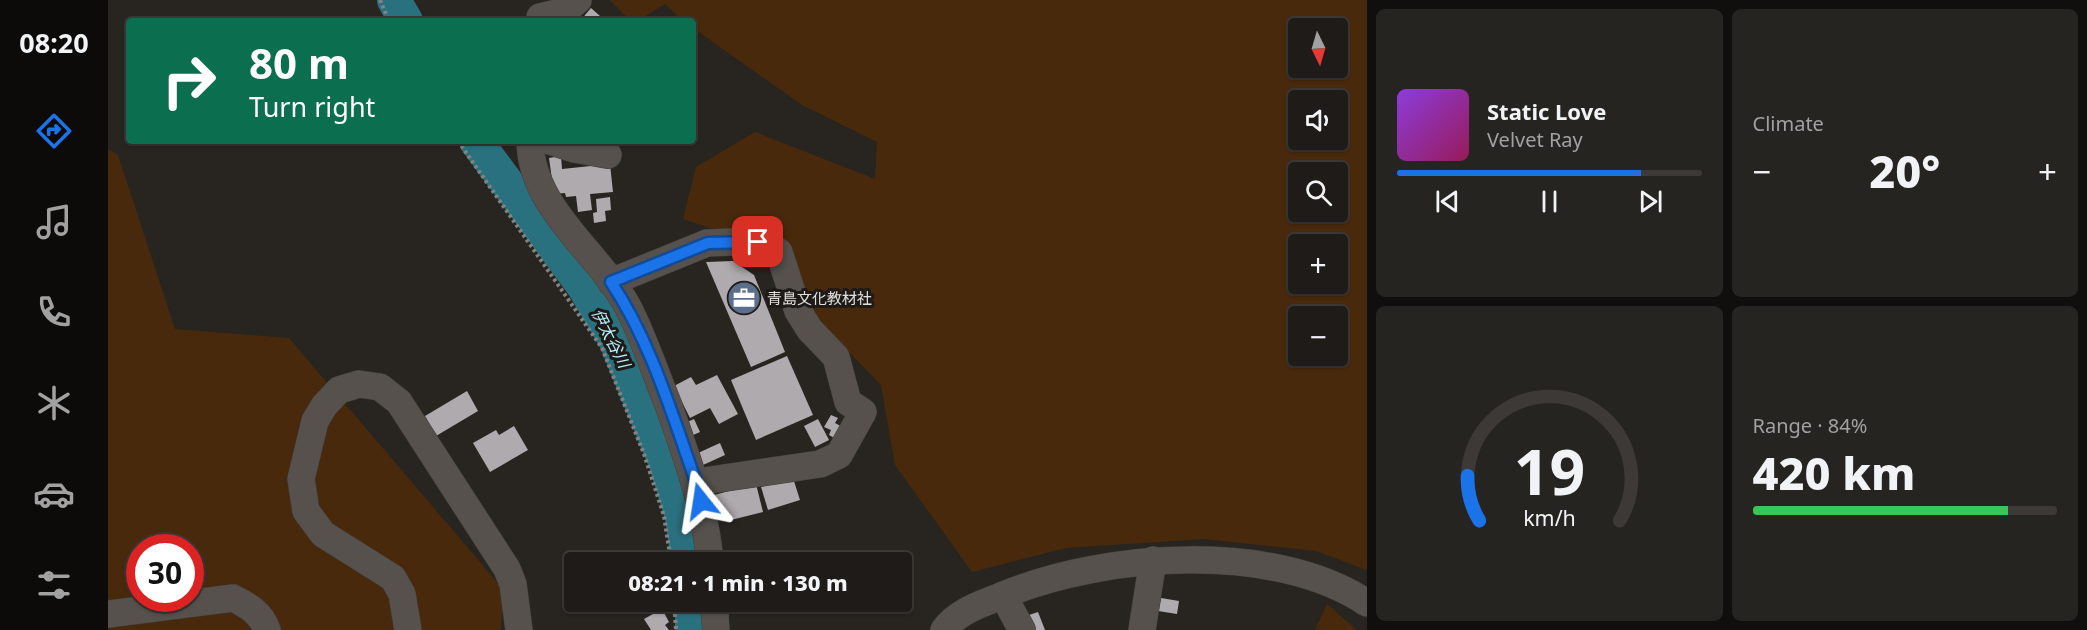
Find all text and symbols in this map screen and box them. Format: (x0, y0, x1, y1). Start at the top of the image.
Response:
north arrow (1288, 18, 1348, 78)
map controls (1288, 18, 1348, 366)
text: 08:20 (19, 24, 89, 61)
text: 80 m (249, 34, 349, 91)
icon: right (150, 42, 228, 120)
text: Turn right (249, 88, 375, 125)
button: sound (1288, 90, 1348, 150)
text: Static Love (1487, 96, 1606, 126)
icon: directions (33, 110, 75, 152)
text: Climate (1753, 110, 1824, 137)
text: Velvet Ray (1487, 126, 1583, 153)
text: 20° (1869, 140, 1940, 201)
text: − (1753, 149, 1771, 194)
text: + (2038, 149, 2057, 194)
button: search (1288, 162, 1348, 222)
icon: previous (1431, 185, 1464, 218)
icon: pause (1533, 185, 1566, 218)
icon: next (1634, 185, 1667, 218)
icon: music (33, 201, 75, 243)
pin (732, 216, 783, 267)
icon: arrive (741, 225, 774, 258)
button: + (1288, 234, 1348, 294)
office icon: 青島文化教材社 (726, 280, 762, 316)
place label: 青島文化教材社 (767, 288, 872, 308)
icon: phone (33, 291, 75, 333)
water label: 伊太谷川 (587, 304, 636, 373)
button: − (1288, 306, 1348, 366)
icon: climate (33, 382, 75, 424)
text: Range · 84% (1753, 412, 1867, 439)
text: 19 (1514, 428, 1585, 513)
text: 420 km (1753, 442, 1915, 503)
position arrow (669, 469, 733, 533)
icon: car (33, 473, 75, 515)
text: km/h (1523, 503, 1576, 532)
speed limit sign: 30 (126, 534, 204, 612)
icon: filters (33, 564, 75, 606)
text: 08:21 · 1 min · 130 m (628, 567, 848, 597)

